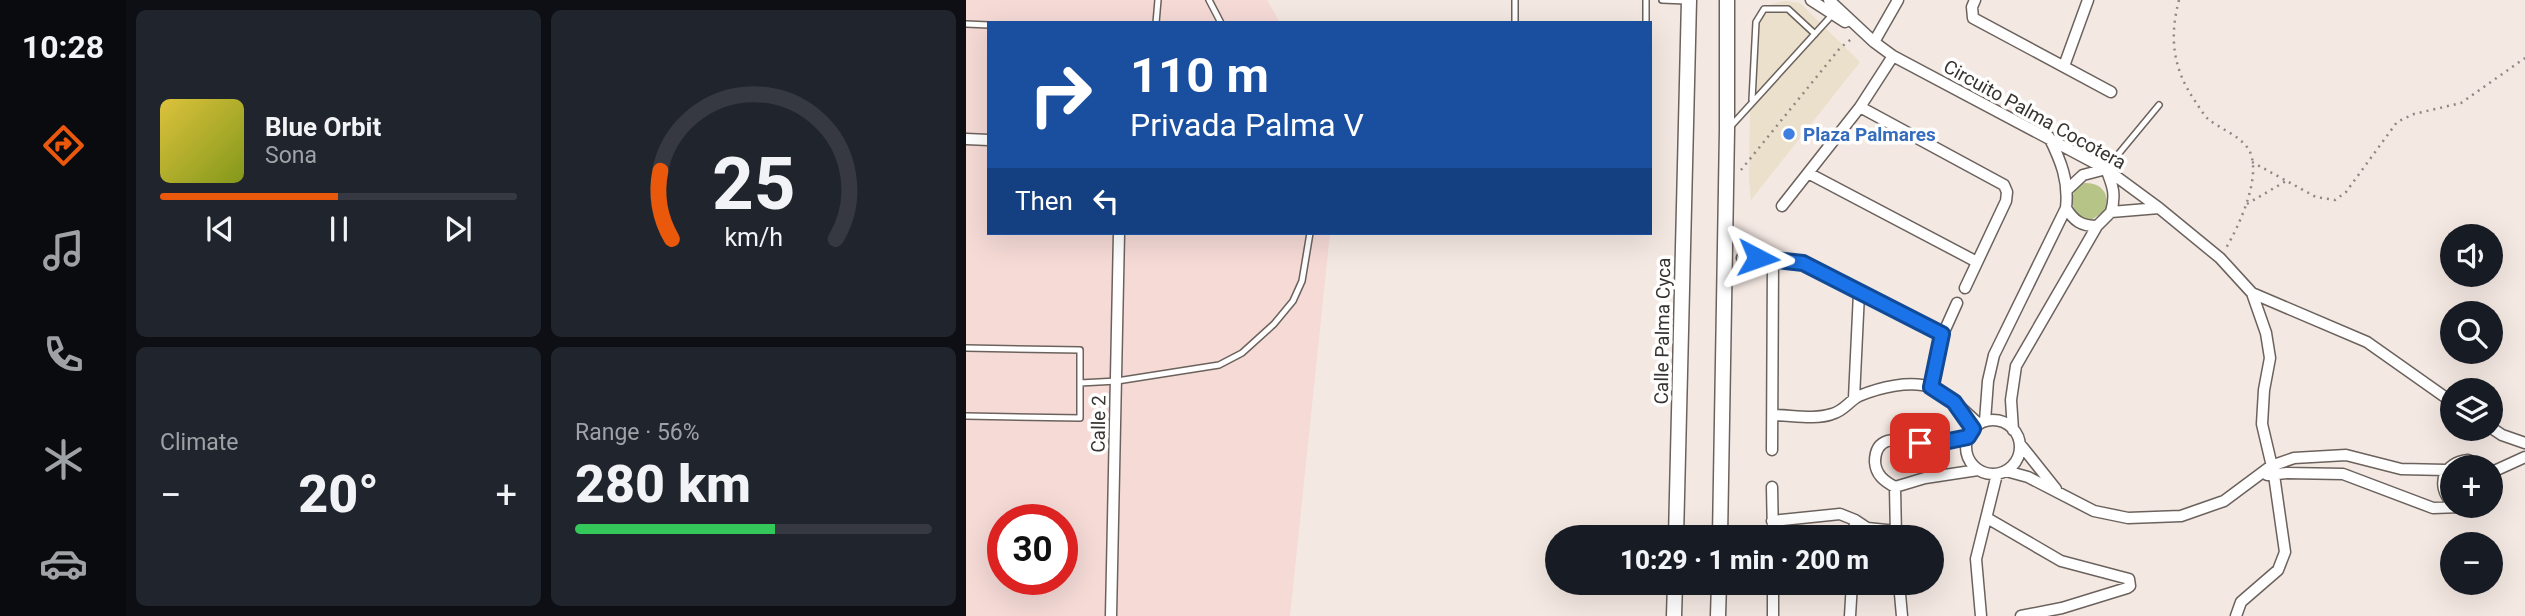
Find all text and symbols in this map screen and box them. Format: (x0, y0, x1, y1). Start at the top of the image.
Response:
text: 10:28 (22, 28, 104, 66)
text: 110 m (1130, 47, 1269, 104)
icon: right (1015, 49, 1106, 140)
street label: Circuito Palma Cocotera (1939, 55, 2130, 174)
text: Privada Palma V (1130, 106, 1364, 144)
text: Blue Orbit (265, 112, 381, 142)
icon: directions (39, 121, 88, 170)
place label: Plaza Palmares (1803, 123, 1936, 146)
marker: Plaza Palmares (1781, 126, 1797, 142)
text: Sona (265, 142, 317, 169)
text: 25 (712, 142, 795, 228)
icon: left (1087, 182, 1125, 220)
text: Then (1015, 186, 1073, 216)
icon: previous (201, 210, 239, 248)
icon: pause (320, 210, 358, 248)
icon: next (439, 210, 477, 248)
position arrow (1721, 221, 1795, 295)
text: km/h (724, 223, 783, 252)
map controls (2440, 224, 2503, 595)
button: sound (2440, 224, 2503, 287)
icon: music (39, 226, 88, 275)
street label: Calle Palma Cyca (1650, 257, 1675, 405)
button: search (2440, 301, 2503, 364)
icon: phone (39, 330, 88, 379)
button: layers (2440, 378, 2503, 441)
street label: Calle 2 (1087, 395, 1110, 453)
pin (1890, 413, 1950, 473)
text: Range · 56% (575, 419, 700, 446)
icon: arrive (1901, 424, 1939, 462)
text: Climate (160, 429, 239, 456)
icon: climate (39, 435, 88, 484)
text: 280 km (575, 454, 751, 515)
button: + (2440, 455, 2503, 518)
text: 20° (298, 464, 379, 525)
text: − (160, 473, 182, 517)
text: + (495, 473, 517, 517)
speed limit sign: 30 (987, 504, 1078, 595)
button: − (2440, 532, 2503, 595)
icon: car (39, 539, 88, 588)
text: 10:29 · 1 min · 200 m (1620, 545, 1869, 575)

